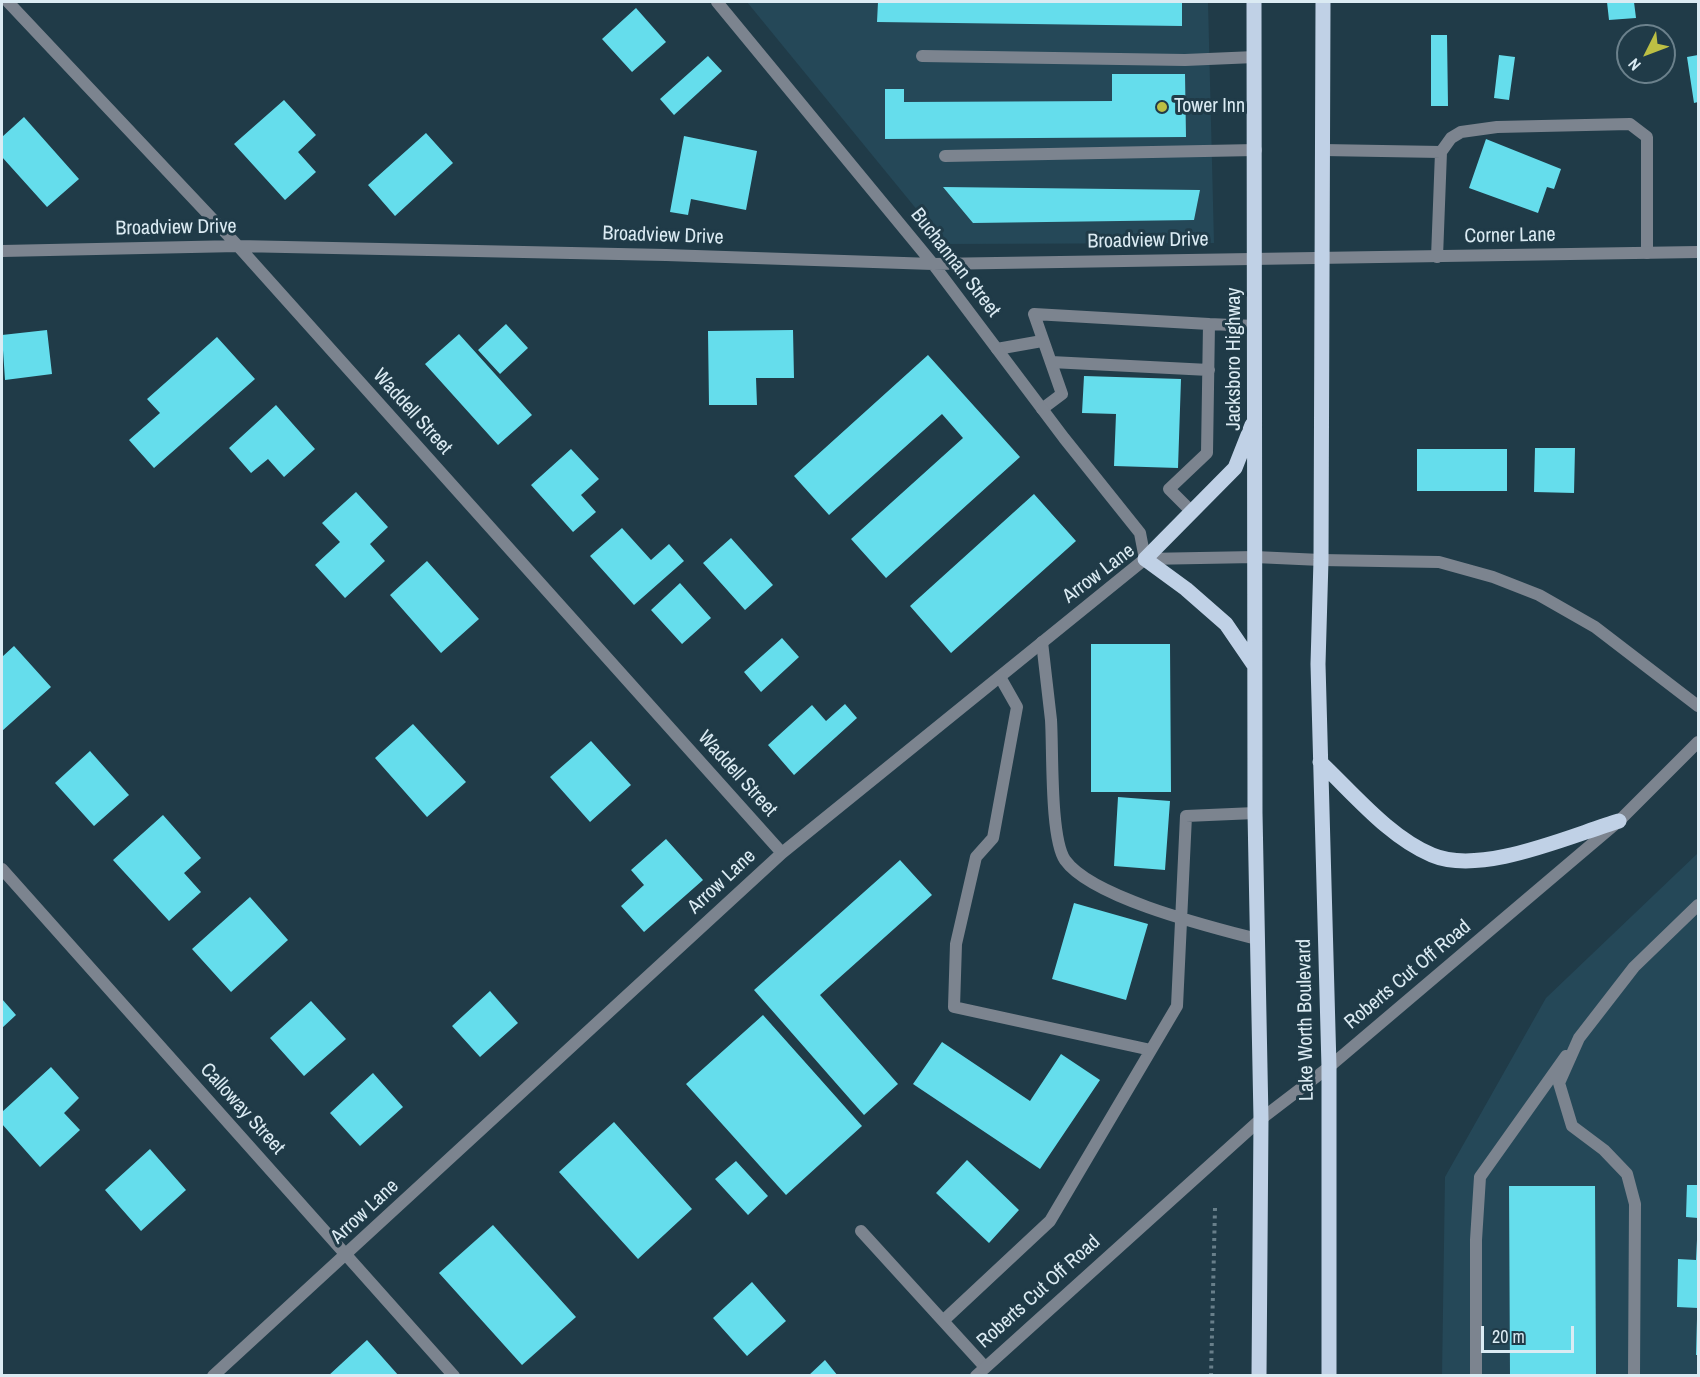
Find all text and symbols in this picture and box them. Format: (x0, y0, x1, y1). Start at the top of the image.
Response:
north arrow (1616, 24, 1676, 84)
text: N (1623, 54, 1645, 76)
place label: Tower Inn (1174, 95, 1245, 119)
marker: Tower Inn (1155, 100, 1169, 114)
street label: Buchannan Street (905, 204, 1005, 322)
street label: Broadview Drive (115, 215, 237, 241)
street label: Broadview Drive (602, 222, 724, 250)
street label: Corner Lane (1464, 223, 1556, 249)
street label: Broadview Drive (1087, 228, 1209, 254)
street label: Jacksboro Highway (1223, 287, 1247, 431)
street label: Waddell Street (367, 364, 457, 460)
street label: Arrow Lane (1058, 539, 1140, 609)
street label: Waddell Street (692, 726, 782, 822)
street label: Arrow Lane (683, 845, 761, 919)
street label: Roberts Cut Off Road (1340, 915, 1476, 1035)
street label: Lake Worth Boulevard (1293, 939, 1319, 1101)
street label: Calloway Street (195, 1058, 289, 1160)
street label: Arrow Lane (326, 1175, 404, 1249)
street label: Roberts Cut Off Road (972, 1230, 1106, 1354)
scale bar (1484, 1314, 1577, 1352)
text: 20 m (1492, 1324, 1525, 1349)

